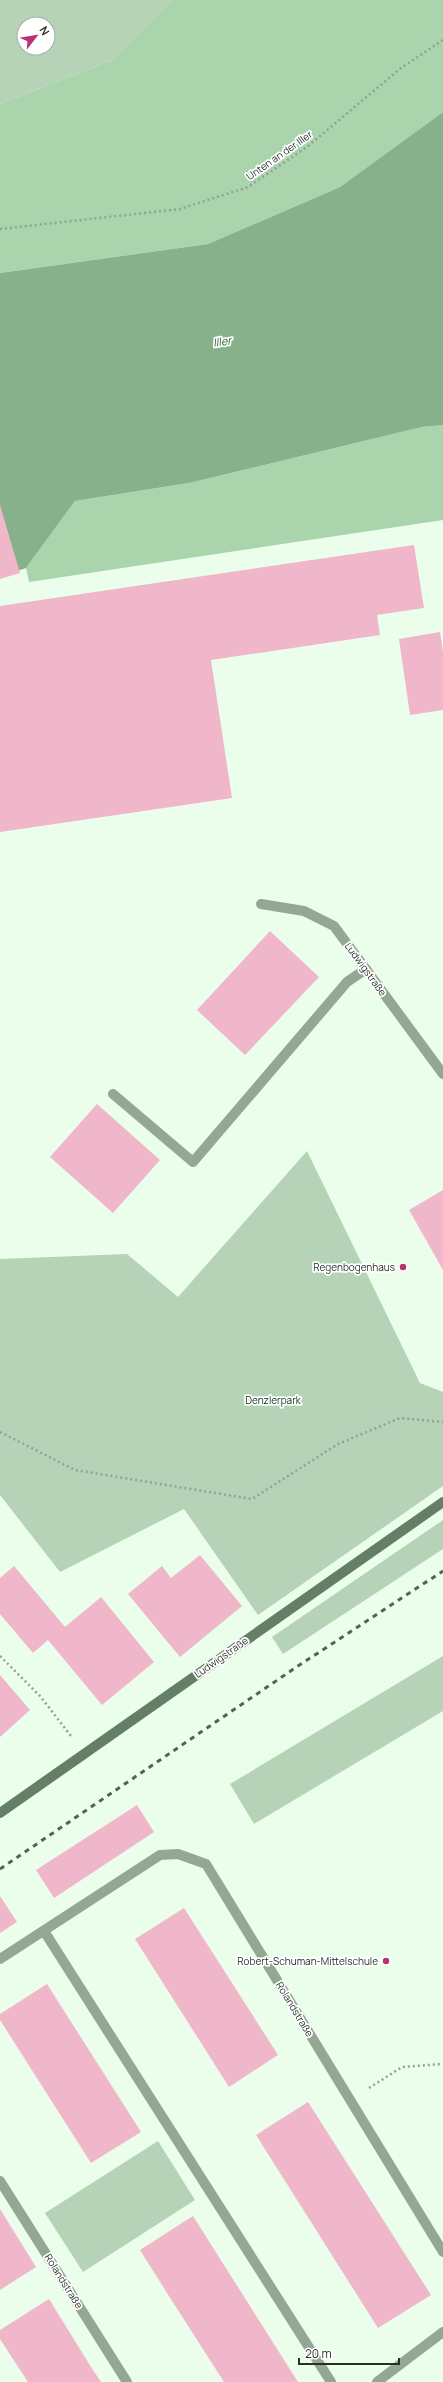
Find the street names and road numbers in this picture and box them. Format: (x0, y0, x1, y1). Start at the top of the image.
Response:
street label: Unten an der Iller (243, 127, 315, 183)
street label: Ludwigstraße (342, 939, 390, 999)
street label: Ludwigstraße (191, 1633, 251, 1681)
street label: Rolandstraße (273, 1979, 317, 2039)
street label: Rolandstraße (42, 2251, 86, 2311)

